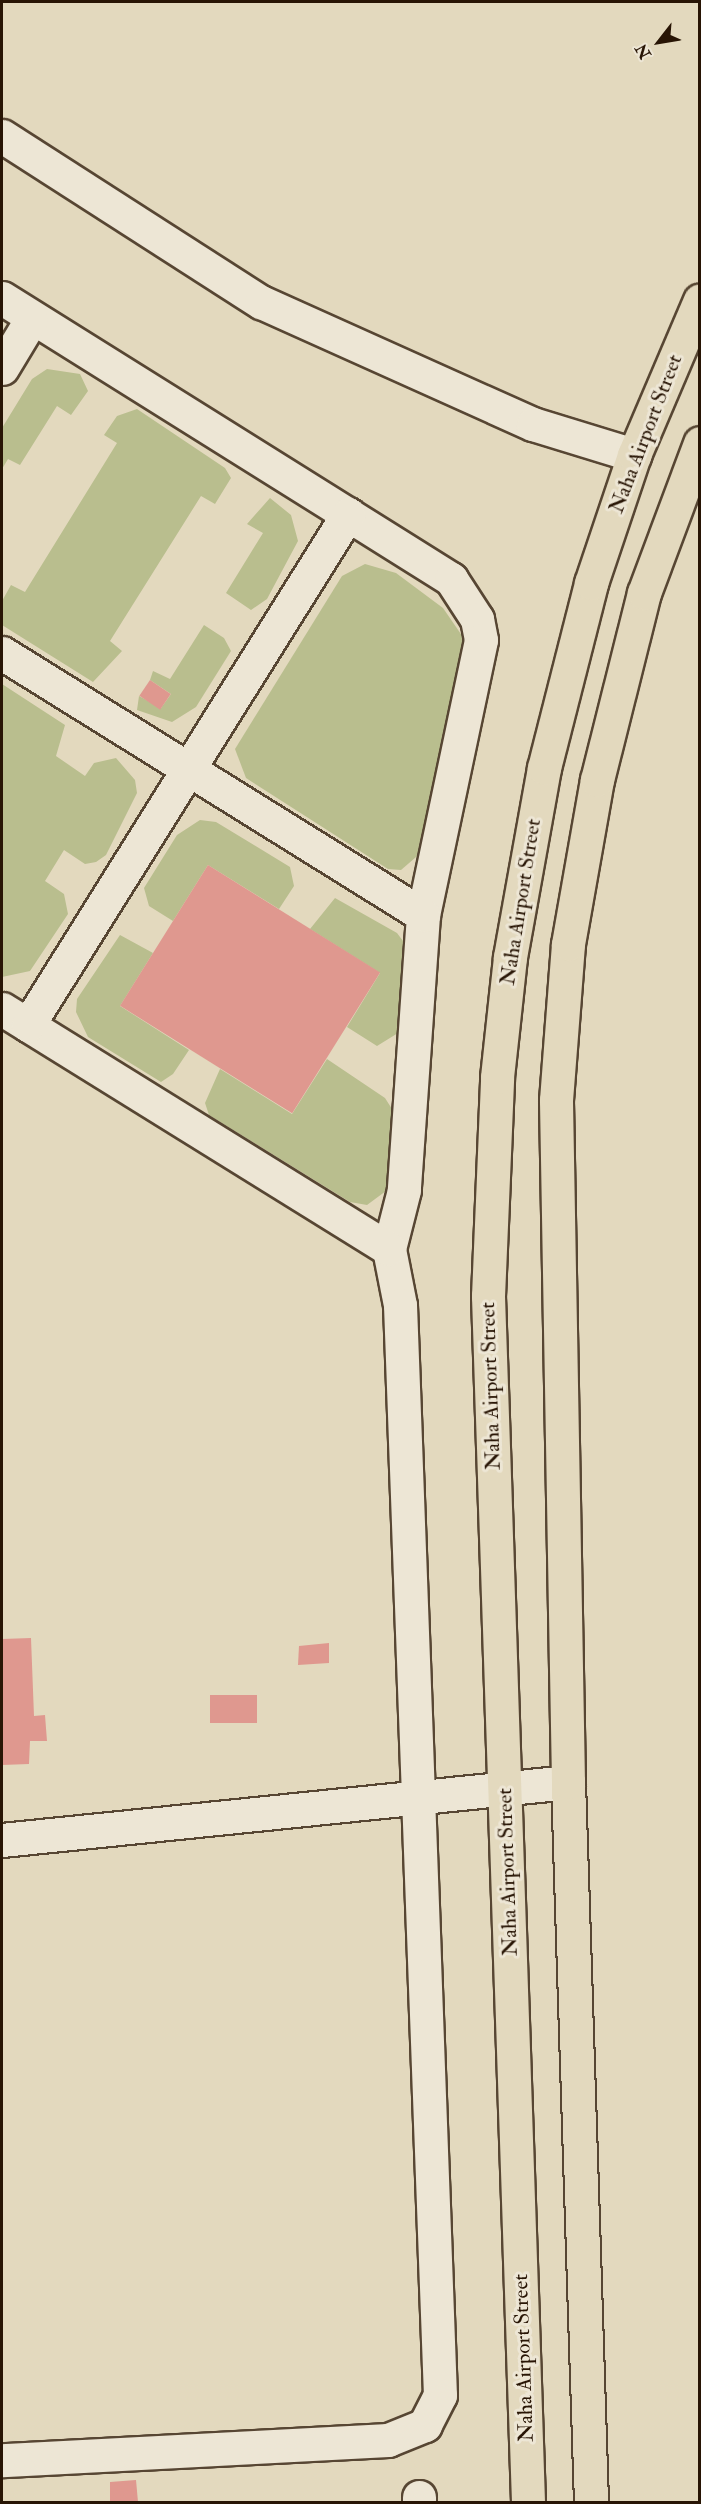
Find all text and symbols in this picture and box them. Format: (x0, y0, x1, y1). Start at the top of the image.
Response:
north arrow (629, 12, 689, 72)
text: N (631, 40, 656, 63)
street label: Naha Airport Street (604, 351, 688, 517)
street label: Naha Airport Street (495, 817, 547, 987)
street label: Naha Airport Street (475, 1302, 507, 1470)
street label: Naha Airport Street (492, 1788, 524, 1956)
street label: Naha Airport Street (508, 2274, 540, 2442)

